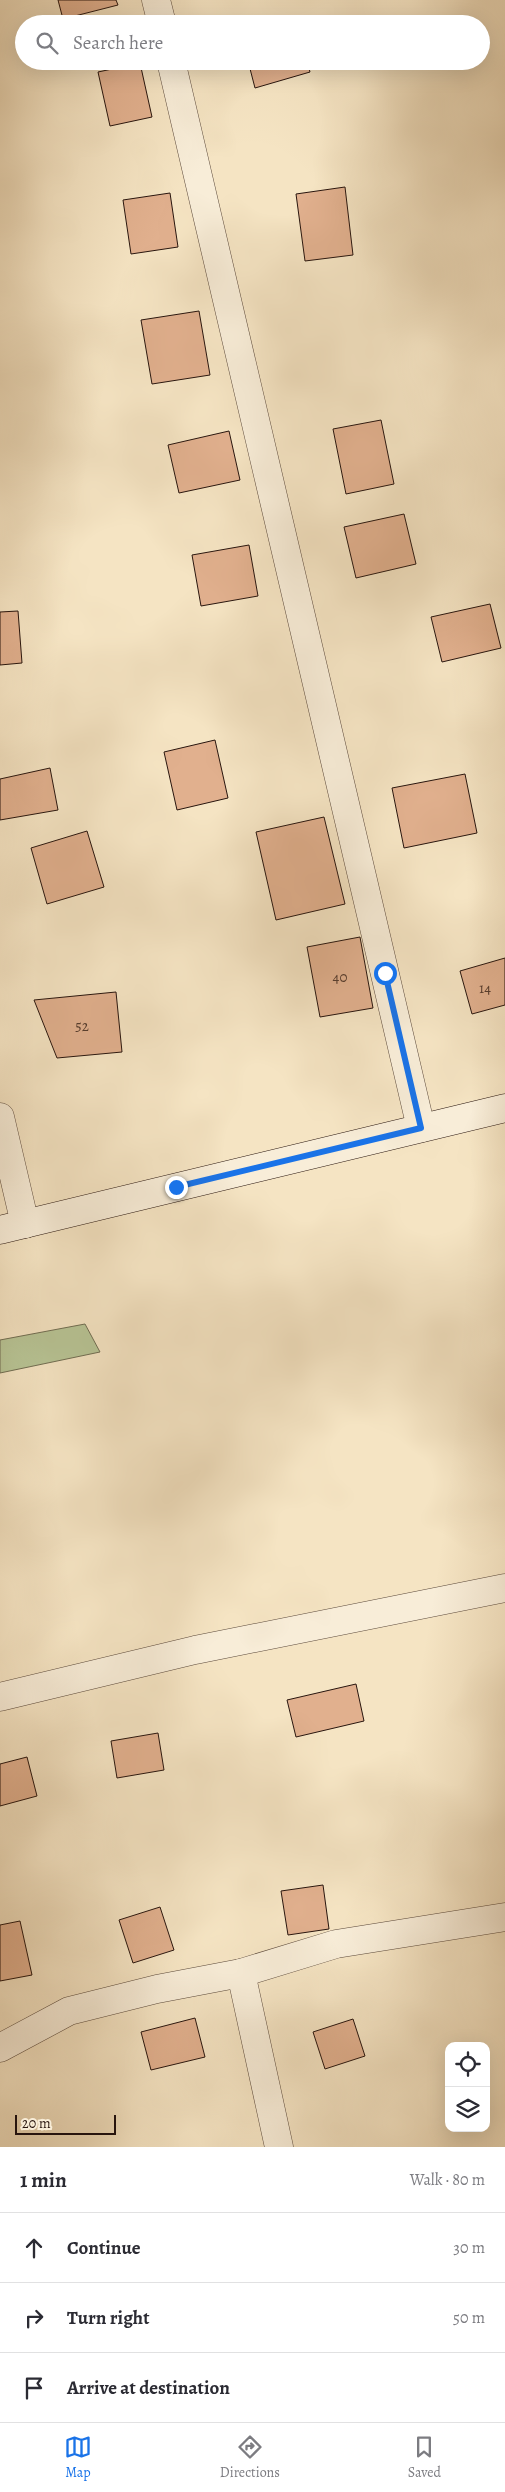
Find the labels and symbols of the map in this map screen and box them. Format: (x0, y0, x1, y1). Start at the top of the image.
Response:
route start (374, 962, 397, 985)
house number: 40 (333, 967, 347, 987)
house number: 14 (479, 978, 491, 998)
house number: 52 (75, 1016, 89, 1036)
route end (165, 1176, 188, 1199)
scale bar (15, 2112, 116, 2135)

